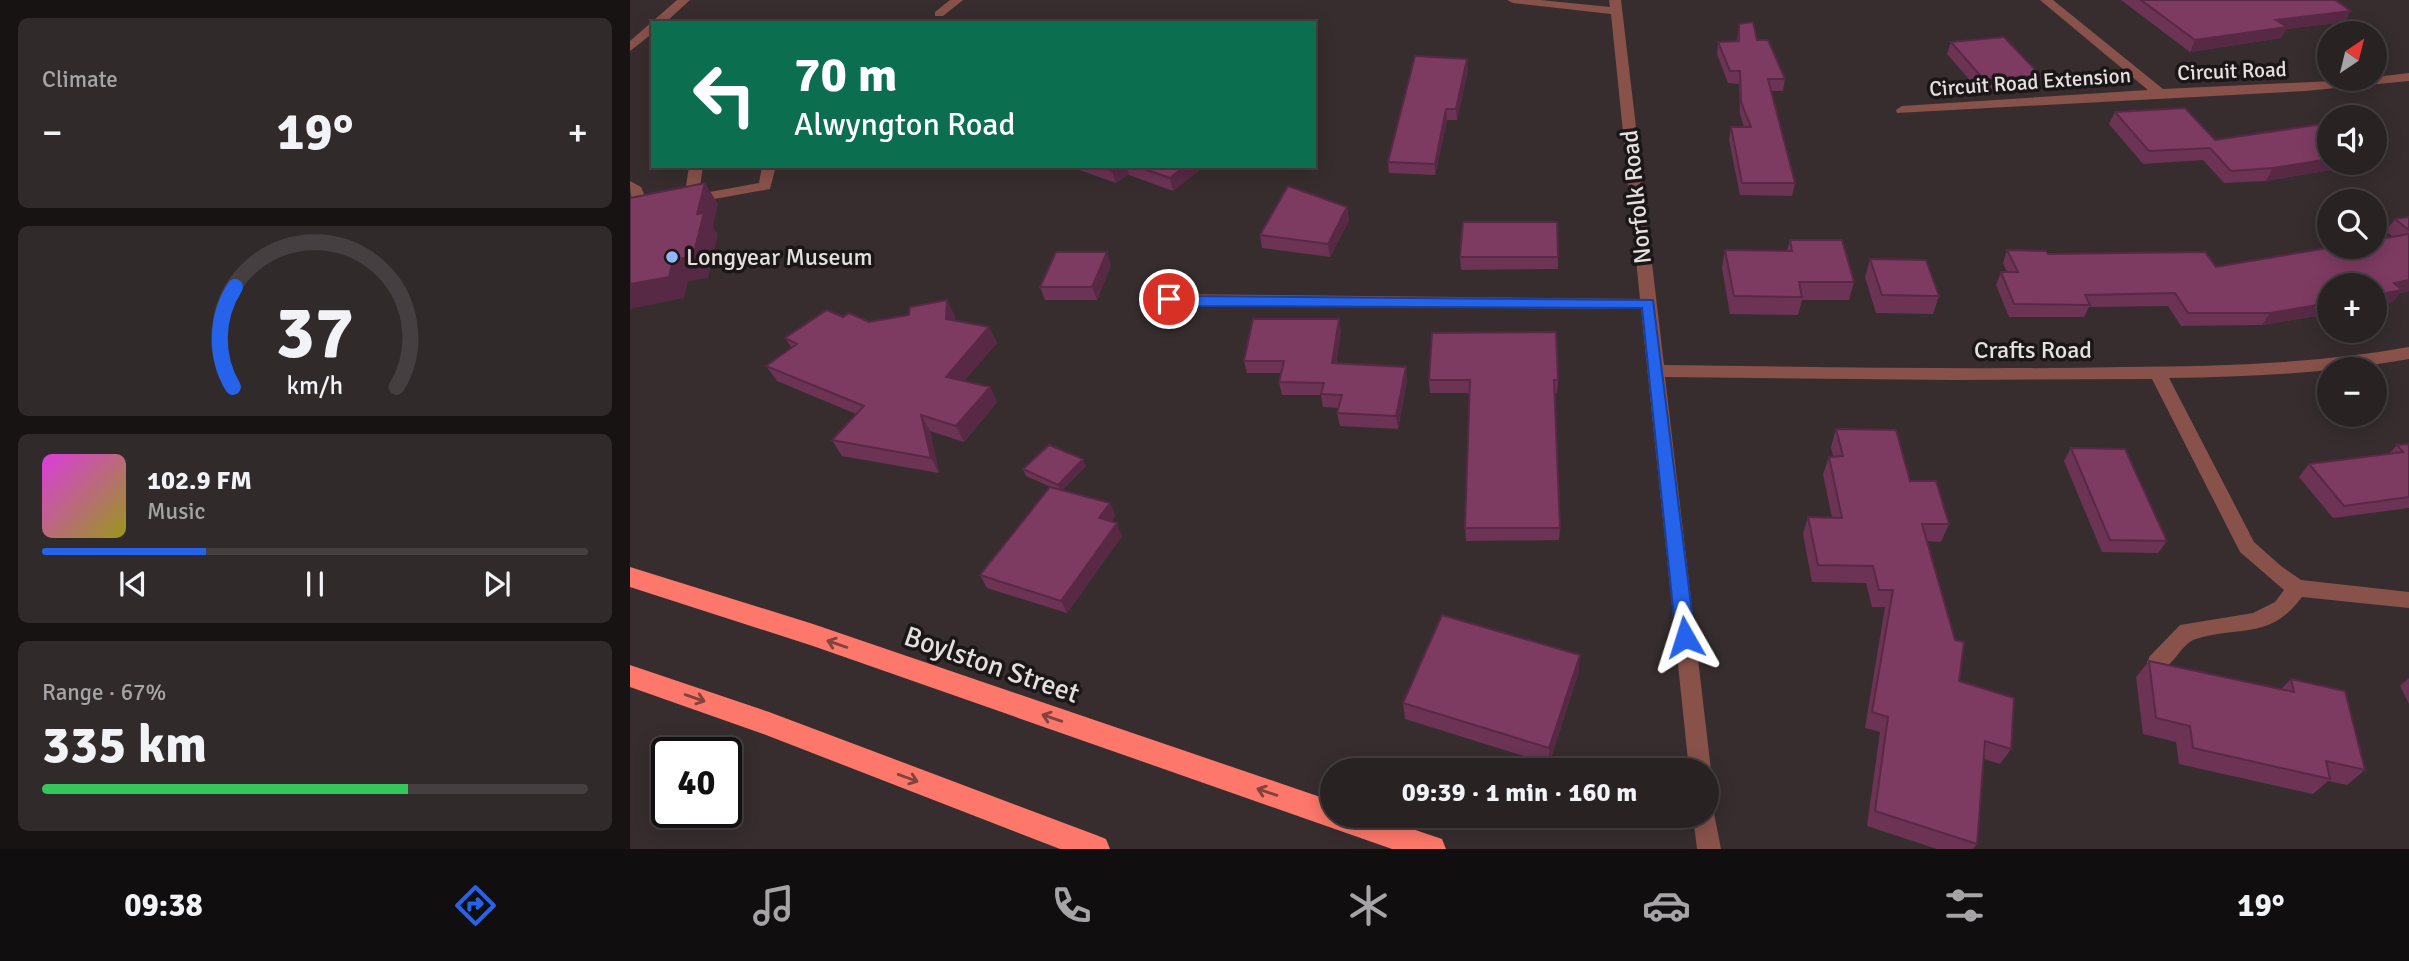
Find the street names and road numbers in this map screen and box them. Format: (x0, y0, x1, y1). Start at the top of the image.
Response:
street label: Circuit Road (2177, 56, 2287, 86)
street label: Circuit Road Extension (1928, 62, 2132, 102)
street label: Norfolk Road (1614, 129, 1658, 265)
street label: Crafts Road (1974, 335, 2092, 365)
street label: Boylston Street (900, 619, 1084, 711)

